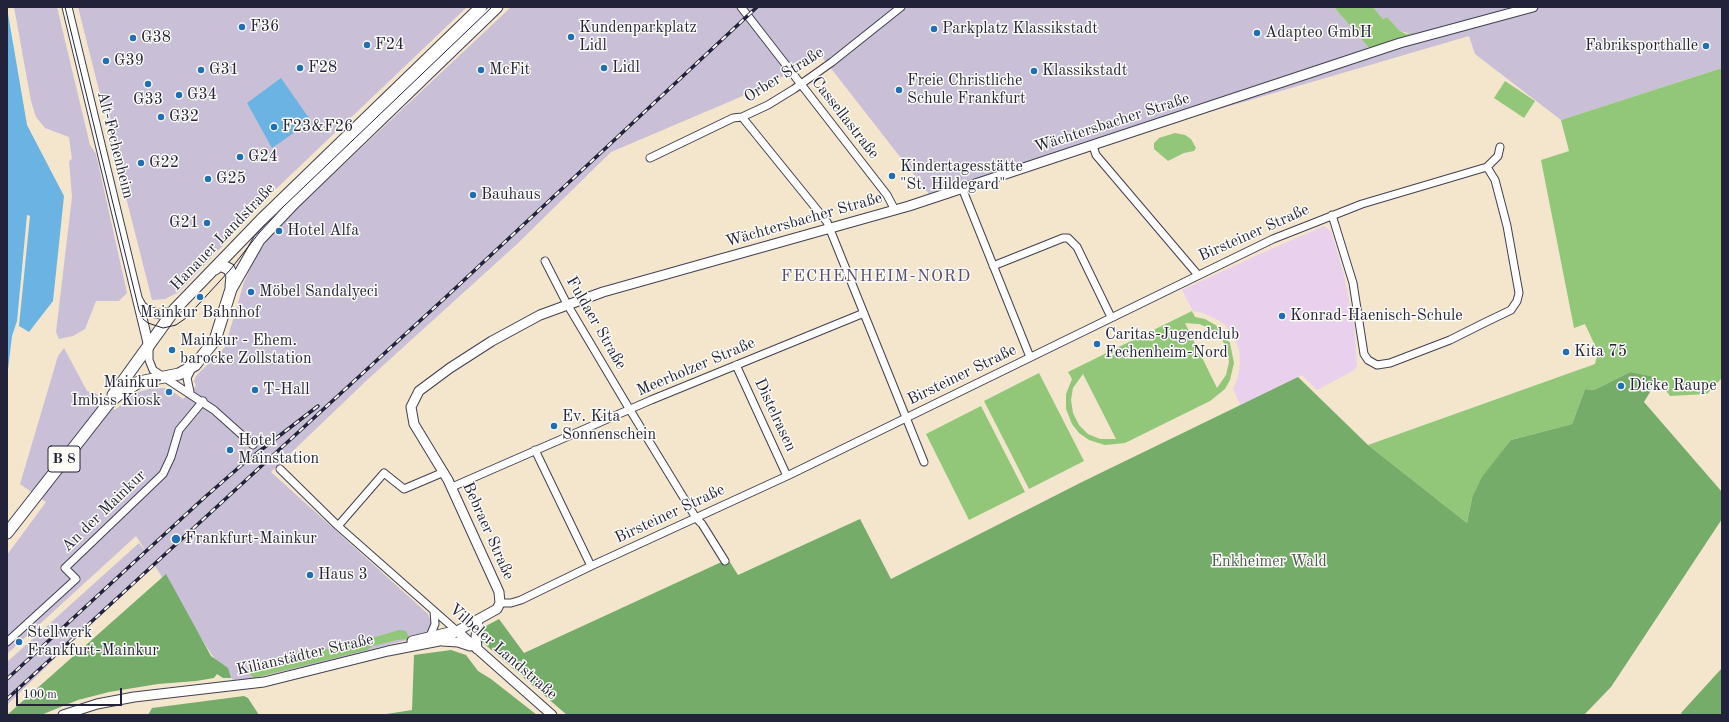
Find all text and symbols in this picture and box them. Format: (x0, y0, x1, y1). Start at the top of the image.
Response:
place label: F36 (250, 17, 279, 37)
place label: Kundenparkplatz Lidl (579, 18, 697, 56)
place label: Parkplatz Klassikstadt (942, 19, 1098, 39)
marker: F36 (237, 22, 247, 32)
place label: Adapteo GmbH (1265, 23, 1372, 43)
marker: Parkplatz Klassikstadt (929, 24, 939, 34)
place label: G38 (141, 28, 171, 48)
marker: Adapteo GmbH (1252, 28, 1262, 38)
marker: Kundenparkplatz Lidl (566, 32, 576, 42)
marker: G38 (128, 33, 138, 43)
place label: F24 (375, 35, 404, 55)
place label: Fabriksporthalle (1585, 36, 1698, 56)
marker: F24 (362, 40, 372, 50)
marker: Fabriksporthalle (1701, 41, 1711, 51)
street label: Orber Straße (741, 43, 827, 107)
place label: G39 (114, 51, 144, 71)
marker: G39 (101, 56, 111, 66)
place label: F28 (308, 58, 337, 78)
place label: Lidl (612, 58, 640, 78)
place label: G31 (209, 60, 239, 80)
place label: McFit (489, 60, 530, 80)
place label: Klassikstadt (1042, 61, 1127, 81)
marker: F28 (295, 63, 305, 73)
marker: Lidl (599, 63, 609, 73)
marker: G31 (196, 65, 206, 75)
marker: McFit (476, 65, 486, 75)
marker: Klassikstadt (1029, 66, 1039, 76)
place label: Freie Christliche Schule Frankfurt (907, 71, 1026, 109)
street label: Cassellastraße (807, 73, 883, 163)
marker: G33 (143, 79, 153, 89)
place label: G34 (187, 85, 217, 105)
marker: Freie Christliche Schule Frankfurt (894, 85, 904, 95)
street label: Alt-Fechenheim (92, 89, 138, 201)
street label: Wächtersbacher Straße (1032, 89, 1192, 157)
place label: G33 (133, 90, 163, 110)
marker: G34 (174, 90, 184, 100)
place label: G32 (169, 107, 199, 127)
marker: G32 (156, 112, 166, 122)
place label: F23&F26 (282, 117, 353, 137)
marker: F23&F26 (269, 122, 279, 132)
place label: G24 (248, 147, 278, 167)
marker: G24 (235, 152, 245, 162)
place label: G22 (149, 153, 179, 173)
place label: Kindertagesstätte "St. Hildegard" (900, 157, 1023, 195)
marker: G22 (136, 158, 146, 168)
place label: G25 (216, 169, 246, 189)
marker: Kindertagesstätte "St. Hildegard" (887, 171, 897, 181)
marker: G25 (203, 174, 213, 184)
street label: Hanauer Landstraße (167, 179, 279, 295)
place label: Bauhaus (481, 185, 541, 205)
street label: Wächtersbacher Straße (723, 188, 885, 252)
marker: Bauhaus (468, 190, 478, 200)
street label: Birsteiner Straße (1196, 200, 1312, 266)
place label: G21 (169, 213, 199, 233)
marker: G21 (202, 218, 212, 228)
place label: Hotel Alfa (287, 221, 359, 241)
marker: Hotel Alfa (274, 226, 284, 236)
district label: FECHENHEIM-NORD (781, 267, 971, 287)
street label: Fuldaer Straße (562, 273, 630, 373)
place label: Möbel Sandalyeci (259, 282, 378, 302)
marker: Möbel Sandalyeci (246, 287, 256, 297)
marker: Mainkur Bahnhof (195, 292, 205, 302)
place label: Mainkur Bahnhof (140, 303, 260, 323)
place label: Konrad-Haenisch-Schule (1290, 306, 1463, 326)
marker: Konrad-Haenisch-Schule (1277, 311, 1287, 321)
place label: Caritas-Jugendclub Fechenheim-Nord (1105, 325, 1239, 363)
place label: Mainkur - Ehem. barocke Zollstation (180, 331, 312, 369)
street label: Meerholzer Straße (634, 333, 758, 401)
marker: Caritas-Jugendclub Fechenheim-Nord (1092, 339, 1102, 349)
street label: Birsteiner Straße (904, 340, 1020, 410)
place label: Kita 75 (1574, 342, 1627, 362)
marker: Mainkur - Ehem. barocke Zollstation (167, 345, 177, 355)
marker: Kita 75 (1561, 347, 1571, 357)
place label: Mainkur Imbiss Kiosk (71, 373, 161, 411)
street label: Distelrasen (750, 375, 800, 455)
place label: Dicke Raupe (1629, 376, 1716, 396)
place label: T-Hall (263, 380, 309, 400)
marker: Dicke Raupe (1616, 381, 1626, 391)
marker: T-Hall (250, 385, 260, 395)
marker: Mainkur Imbiss Kiosk (164, 387, 174, 397)
place label: Ev. Kita Sonnenschein (562, 407, 656, 445)
marker: Ev. Kita Sonnenschein (549, 421, 559, 431)
place label: Hotel Mainstation (238, 431, 319, 469)
marker: Hotel Mainstation (225, 445, 235, 455)
road number: B 8 (48, 446, 80, 472)
street label: An der Mainkur (58, 466, 150, 556)
street label: Bebraer Straße (458, 479, 518, 583)
street label: Birsteiner Straße (612, 480, 728, 548)
place label: Frankfurt-Mainkur (185, 529, 317, 549)
marker: Frankfurt-Mainkur (170, 533, 182, 545)
park label: Enkheimer Wald (1211, 552, 1327, 572)
place label: Haus 3 (318, 565, 368, 585)
marker: Haus 3 (305, 570, 315, 580)
street label: Vilbeler Landstraße (445, 600, 561, 704)
place label: Stellwerk Frankfurt-Mainkur (27, 623, 159, 661)
street label: Kilianstädter Straße (235, 630, 375, 680)
marker: Stellwerk Frankfurt-Mainkur (14, 637, 24, 647)
scale bar (18, 680, 124, 706)
text: 100 m (23, 689, 57, 701)

